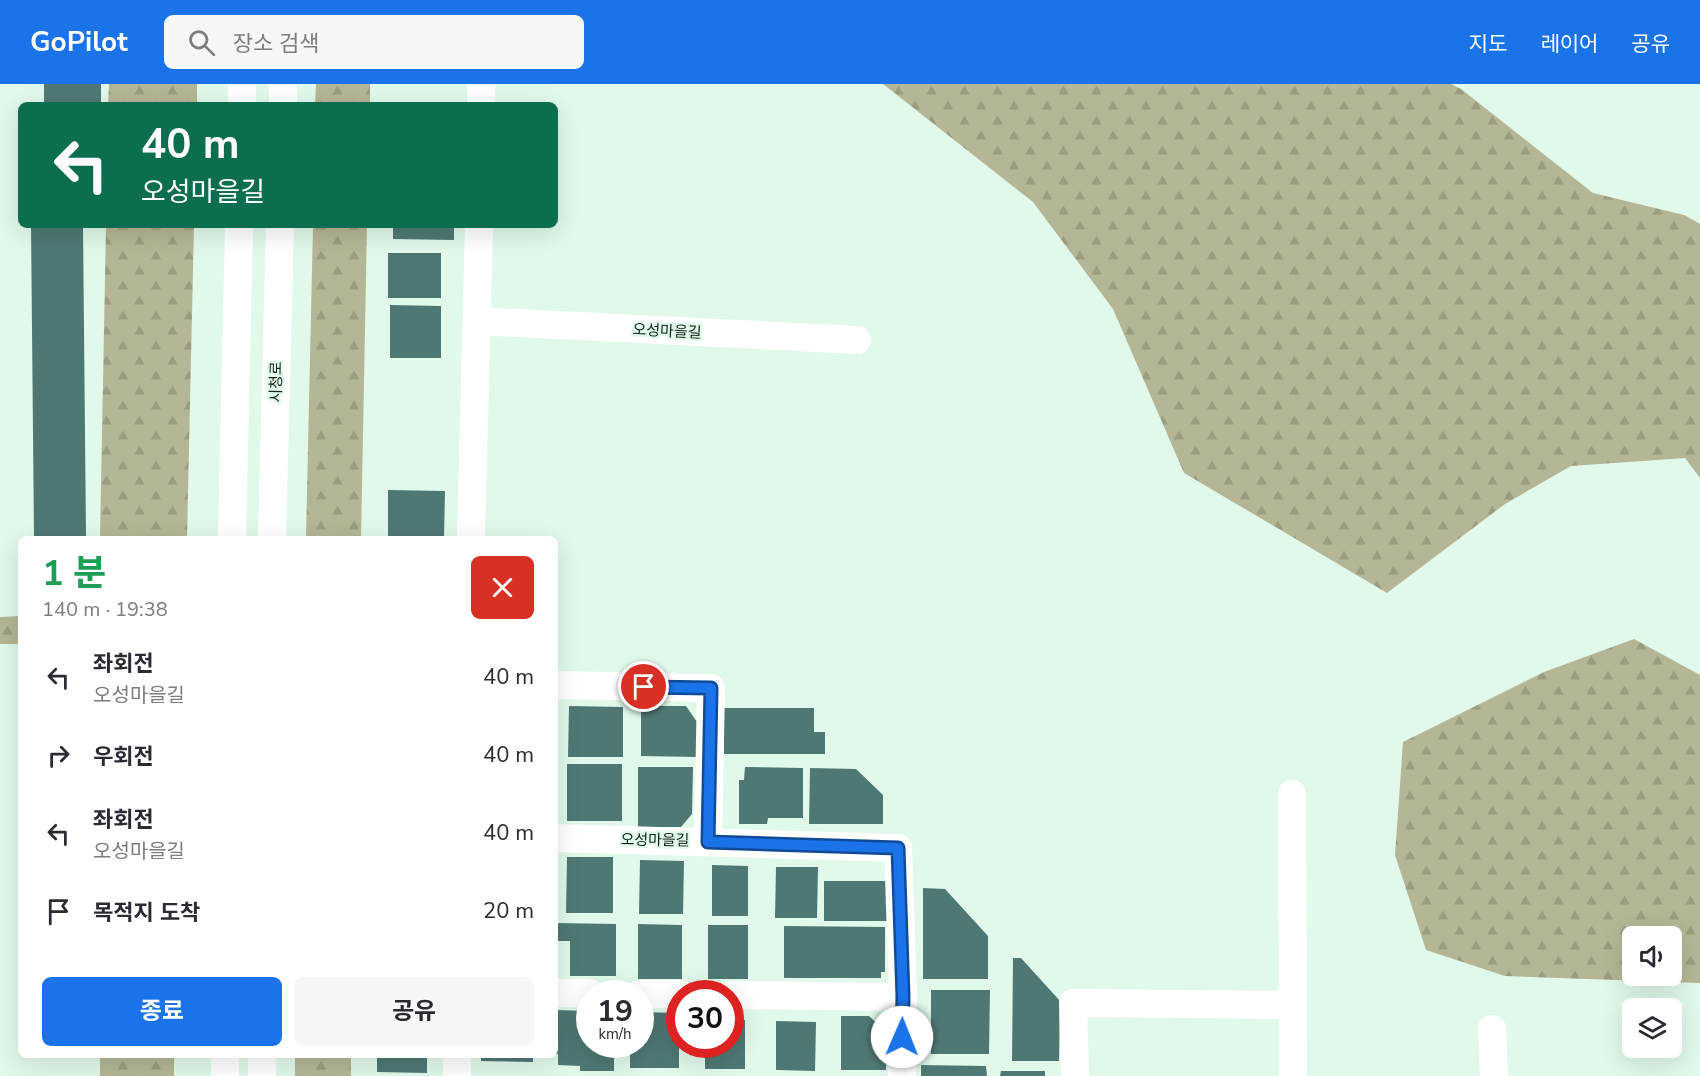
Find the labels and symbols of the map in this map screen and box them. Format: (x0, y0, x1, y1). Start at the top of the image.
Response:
street label: 오성마을길 (632, 319, 702, 343)
street label: 시청로 (266, 361, 286, 403)
pin (618, 661, 669, 712)
street label: 오성마을길 (620, 829, 690, 851)
speed limit sign: 30 (666, 980, 744, 1058)
position arrow (870, 1005, 934, 1069)

